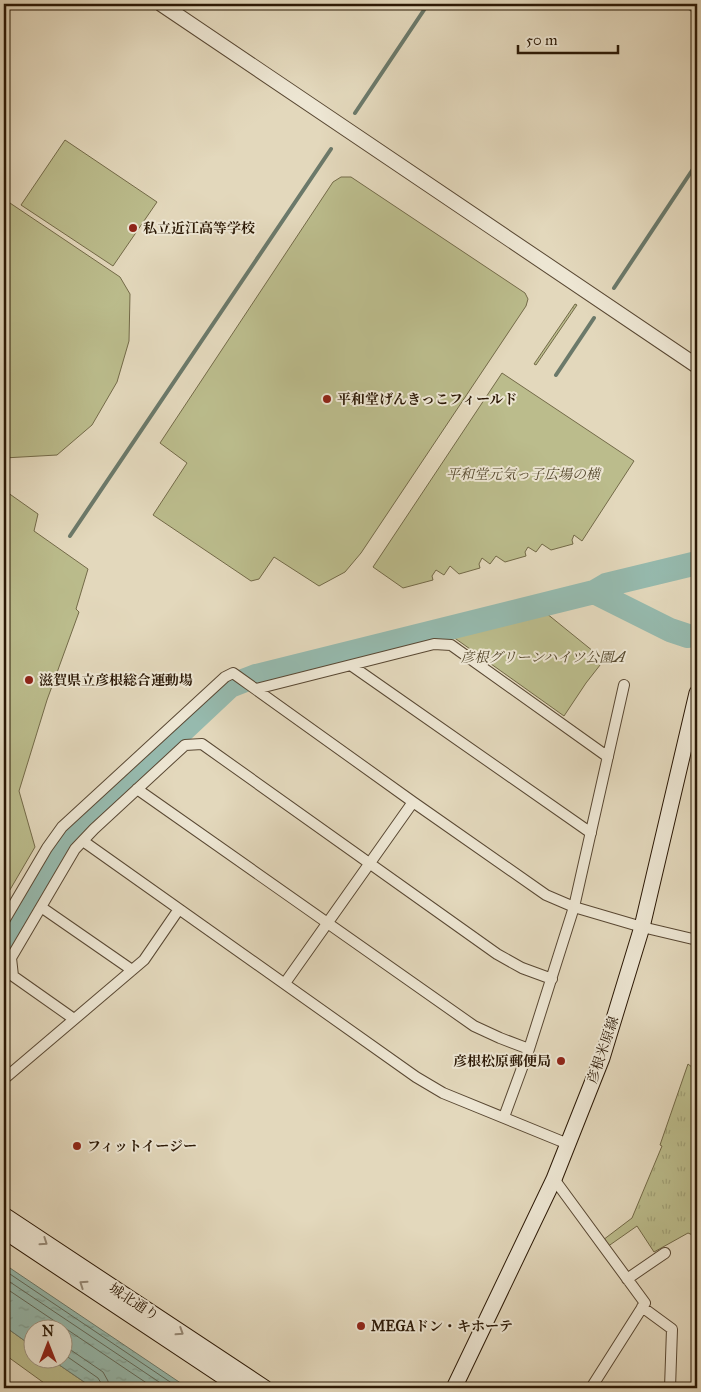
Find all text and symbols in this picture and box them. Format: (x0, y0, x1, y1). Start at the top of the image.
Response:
scale bar (518, 22, 618, 54)
text: 50 m (526, 31, 558, 49)
place label: 私立近江高等学校 (143, 220, 255, 237)
marker: 私立近江高等学校 (127, 222, 139, 234)
place label: 平和堂げんきっこフィールド (337, 391, 518, 408)
marker: 平和堂げんきっこフィールド (321, 393, 333, 405)
park label: 平和堂元気っ子広場の横 (446, 466, 602, 483)
park label: 彦根グリーンハイツ公園A (461, 649, 626, 666)
place label: 滋賀県立彦根総合運動場 (39, 672, 193, 689)
marker: 滋賀県立彦根総合運動場 (23, 674, 35, 686)
street label: 彦根米原線 (584, 1014, 622, 1086)
place label: 彦根松原郵便局 (453, 1053, 551, 1070)
marker: 彦根松原郵便局 (555, 1055, 567, 1067)
place label: フィットイージー (87, 1138, 197, 1155)
marker: フィットイージー (71, 1140, 83, 1152)
one-way arrow (39, 1236, 48, 1245)
one-way arrow (79, 1280, 88, 1290)
street label: 城北通り (106, 1280, 162, 1324)
place label: MEGAドン・キホーテ (371, 1318, 513, 1335)
north arrow (22, 1320, 72, 1370)
marker: MEGAドン・キホーテ (355, 1320, 367, 1332)
text: N (42, 1323, 54, 1340)
one-way arrow (174, 1326, 184, 1335)

